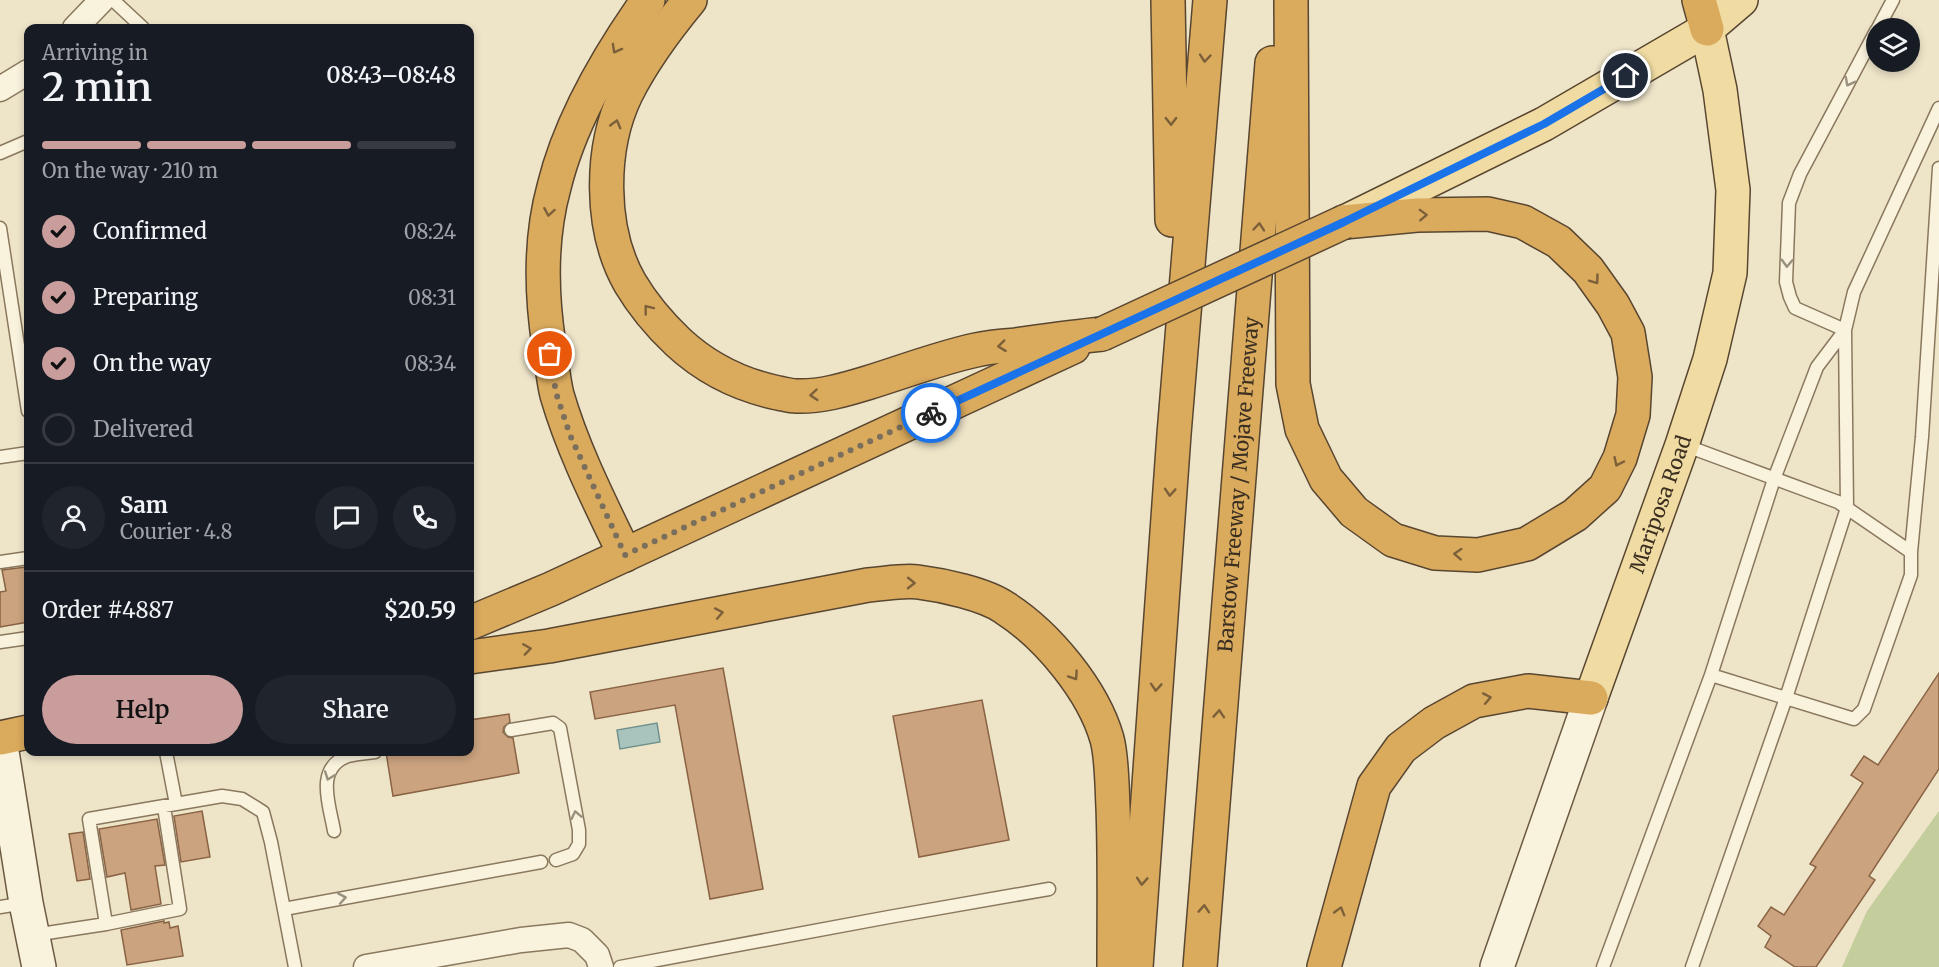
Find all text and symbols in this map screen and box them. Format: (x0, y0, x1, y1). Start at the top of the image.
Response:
map controls (1866, 18, 1920, 72)
button: layers (1866, 18, 1920, 72)
text: Arriving in (42, 40, 148, 65)
one-way arrow (611, 43, 623, 53)
pin (1600, 50, 1651, 101)
one-way arrow (1199, 54, 1212, 63)
icon: home (1609, 59, 1642, 92)
text: 08:43–08:48 (326, 61, 456, 89)
text: 2 min (42, 63, 152, 112)
one-way arrow (1845, 76, 1856, 86)
one-way arrow (1165, 117, 1178, 126)
one-way arrow (609, 119, 621, 130)
text: On the way · 210 m (42, 158, 218, 183)
one-way arrow (543, 207, 556, 217)
one-way arrow (1418, 209, 1427, 222)
icon: check (42, 215, 75, 248)
text: Confirmed (93, 217, 207, 245)
text: 08:24 (404, 219, 456, 244)
one-way arrow (1252, 222, 1265, 231)
one-way arrow (1781, 258, 1793, 267)
one-way arrow (1588, 273, 1599, 284)
icon: check (42, 281, 75, 314)
text: Preparing (93, 283, 198, 311)
text: 08:31 (408, 285, 456, 310)
one-way arrow (644, 304, 655, 315)
street label: Barstow Freeway / Mojave Freeway (1212, 315, 1264, 653)
pin (524, 328, 575, 379)
icon: bag (533, 337, 566, 370)
one-way arrow (998, 340, 1007, 352)
icon: check (42, 347, 75, 380)
text: On the way (93, 349, 211, 377)
text: 08:34 (404, 351, 456, 376)
courier (901, 383, 961, 443)
one-way arrow (809, 388, 818, 401)
icon: bike (915, 397, 948, 430)
text: Delivered (93, 415, 193, 443)
street label: Mariposa Road (1624, 432, 1696, 576)
one-way arrow (1613, 456, 1625, 467)
button: person (42, 486, 105, 549)
button: chat (315, 486, 378, 549)
button: phone (393, 486, 456, 549)
one-way arrow (1164, 488, 1177, 497)
text: Sam (120, 491, 168, 519)
text: Courier · 4.8 (120, 519, 232, 544)
one-way arrow (1454, 547, 1463, 560)
one-way arrow (907, 576, 916, 589)
text: Order #4887 (42, 596, 174, 624)
text: $20.59 (384, 596, 456, 624)
one-way arrow (714, 607, 724, 620)
one-way arrow (523, 644, 532, 656)
one-way arrow (1067, 669, 1078, 680)
button: Help (42, 675, 243, 744)
button: Share (255, 675, 456, 744)
one-way arrow (1150, 682, 1163, 691)
one-way arrow (1482, 693, 1491, 705)
one-way arrow (1212, 710, 1225, 719)
one-way arrow (324, 770, 337, 780)
one-way arrow (570, 810, 583, 820)
one-way arrow (1136, 876, 1149, 886)
one-way arrow (337, 893, 347, 905)
one-way arrow (1198, 904, 1211, 913)
one-way arrow (1332, 906, 1345, 916)

